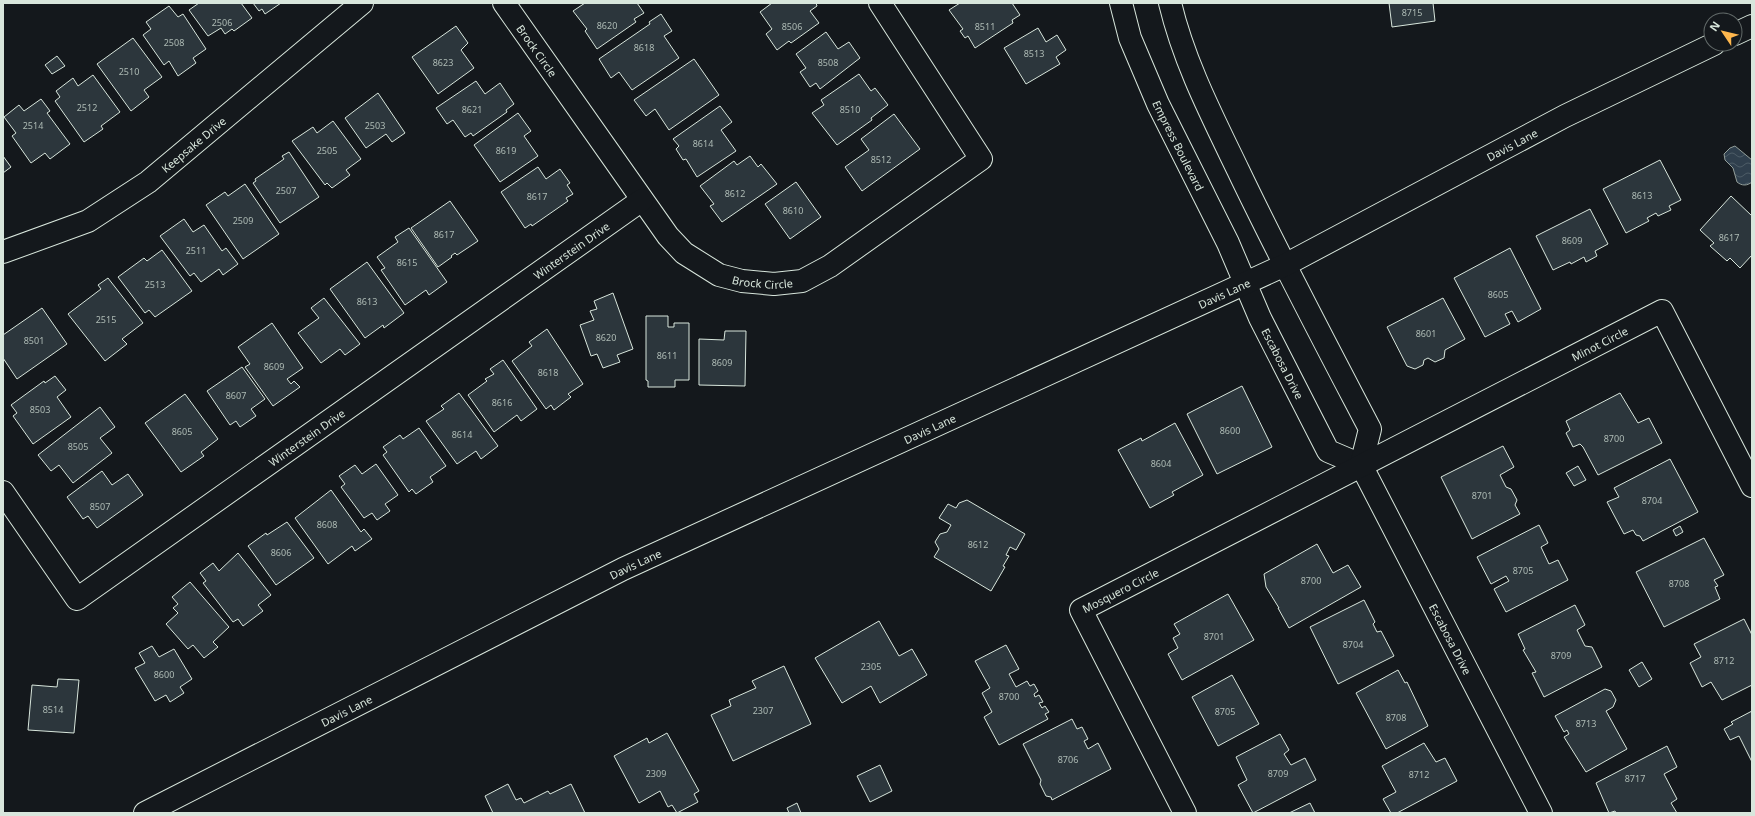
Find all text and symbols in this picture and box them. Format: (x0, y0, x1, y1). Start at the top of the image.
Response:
house number: 8715 (1402, 6, 1422, 19)
north arrow (1703, 12, 1743, 52)
house number: 2506 (212, 16, 232, 29)
text: N (1706, 18, 1723, 34)
house number: 8620 (597, 19, 617, 32)
house number: 8506 (782, 20, 802, 33)
house number: 8511 (975, 20, 995, 33)
street label: Brock Circle (514, 21, 561, 80)
house number: 2508 (164, 36, 184, 49)
house number: 8618 (634, 41, 654, 54)
house number: 8513 (1024, 47, 1044, 60)
house number: 8623 (433, 56, 453, 69)
house number: 8508 (818, 56, 838, 69)
house number: 2510 (119, 65, 139, 78)
street label: Empress Boulevard (1150, 98, 1208, 193)
house number: 2512 (77, 101, 97, 114)
house number: 8621 (462, 103, 482, 116)
house number: 8510 (840, 103, 860, 116)
street label: Keepsake Drive (158, 113, 229, 175)
house number: 2514 (23, 119, 43, 132)
house number: 2503 (365, 119, 385, 132)
street label: Davis Lane (1484, 125, 1540, 164)
house number: 8614 (693, 137, 713, 150)
house number: 2505 (317, 144, 337, 157)
house number: 8619 (496, 144, 516, 157)
house number: 8512 (871, 153, 891, 166)
house number: 2507 (276, 184, 296, 197)
house number: 8612 (725, 187, 745, 200)
house number: 8613 (1632, 189, 1652, 202)
house number: 8617 (527, 190, 547, 203)
house number: 8610 (783, 204, 803, 217)
house number: 2509 (233, 214, 253, 227)
street label: Winterstein Drive (530, 218, 612, 282)
house number: 8617 (434, 228, 454, 241)
house number: 8617 (1719, 231, 1739, 244)
house number: 8609 (1562, 234, 1582, 247)
house number: 2511 (186, 244, 206, 257)
house number: 8615 (397, 256, 417, 269)
street label: Brock Circle (731, 271, 793, 291)
street label: Davis Lane (1196, 275, 1252, 311)
house number: 2513 (145, 278, 165, 291)
house number: 8605 (1488, 288, 1508, 301)
house number: 8613 (357, 295, 377, 308)
house number: 2515 (96, 313, 116, 326)
street label: Minot Circle (1568, 322, 1630, 364)
street label: Escabosa Drive (1259, 325, 1308, 401)
house number: 8601 (1416, 327, 1436, 340)
house number: 8620 (596, 331, 616, 344)
house number: 8501 (24, 334, 44, 347)
house number: 8611 (657, 349, 677, 362)
house number: 8609 (712, 356, 732, 369)
house number: 8609 (264, 360, 284, 373)
house number: 8618 (538, 366, 558, 379)
house number: 8607 (226, 389, 246, 402)
house number: 8616 (492, 396, 512, 409)
house number: 8503 (30, 403, 50, 416)
street label: Winterstein Drive (265, 405, 347, 469)
street label: Davis Lane (901, 410, 958, 447)
house number: 8600 (1220, 424, 1240, 437)
house number: 8605 (172, 425, 192, 438)
house number: 8614 (452, 428, 472, 441)
house number: 8700 (1604, 432, 1624, 445)
house number: 8505 (68, 440, 88, 453)
house number: 8604 (1151, 457, 1171, 470)
house number: 8701 (1472, 489, 1492, 502)
house number: 8704 (1642, 494, 1662, 507)
house number: 8507 (90, 500, 110, 513)
house number: 8608 (317, 518, 337, 531)
house number: 8612 (968, 538, 988, 551)
street label: Davis Lane (607, 545, 664, 582)
house number: 8606 (271, 546, 291, 559)
street label: Mosquero Circle (1079, 564, 1161, 616)
house number: 8705 (1513, 564, 1533, 577)
house number: 8700 (1301, 574, 1321, 587)
house number: 8708 (1669, 577, 1689, 590)
street label: Escabosa Drive (1426, 601, 1475, 677)
house number: 8701 (1204, 630, 1224, 643)
house number: 8704 (1343, 638, 1363, 651)
house number: 8709 (1551, 649, 1571, 662)
house number: 8712 (1714, 654, 1734, 667)
house number: 2305 (861, 660, 881, 673)
house number: 8600 (154, 668, 174, 681)
house number: 8700 (999, 690, 1019, 703)
street label: Davis Lane (318, 691, 375, 730)
house number: 8514 (43, 703, 63, 716)
house number: 2307 (753, 704, 773, 717)
house number: 8705 (1215, 705, 1235, 718)
house number: 8708 (1386, 711, 1406, 724)
house number: 8713 (1576, 717, 1596, 730)
house number: 8706 (1058, 753, 1078, 766)
house number: 2309 (646, 767, 666, 780)
house number: 8709 (1268, 767, 1288, 780)
house number: 8712 (1409, 768, 1429, 781)
house number: 8717 (1625, 772, 1645, 785)

